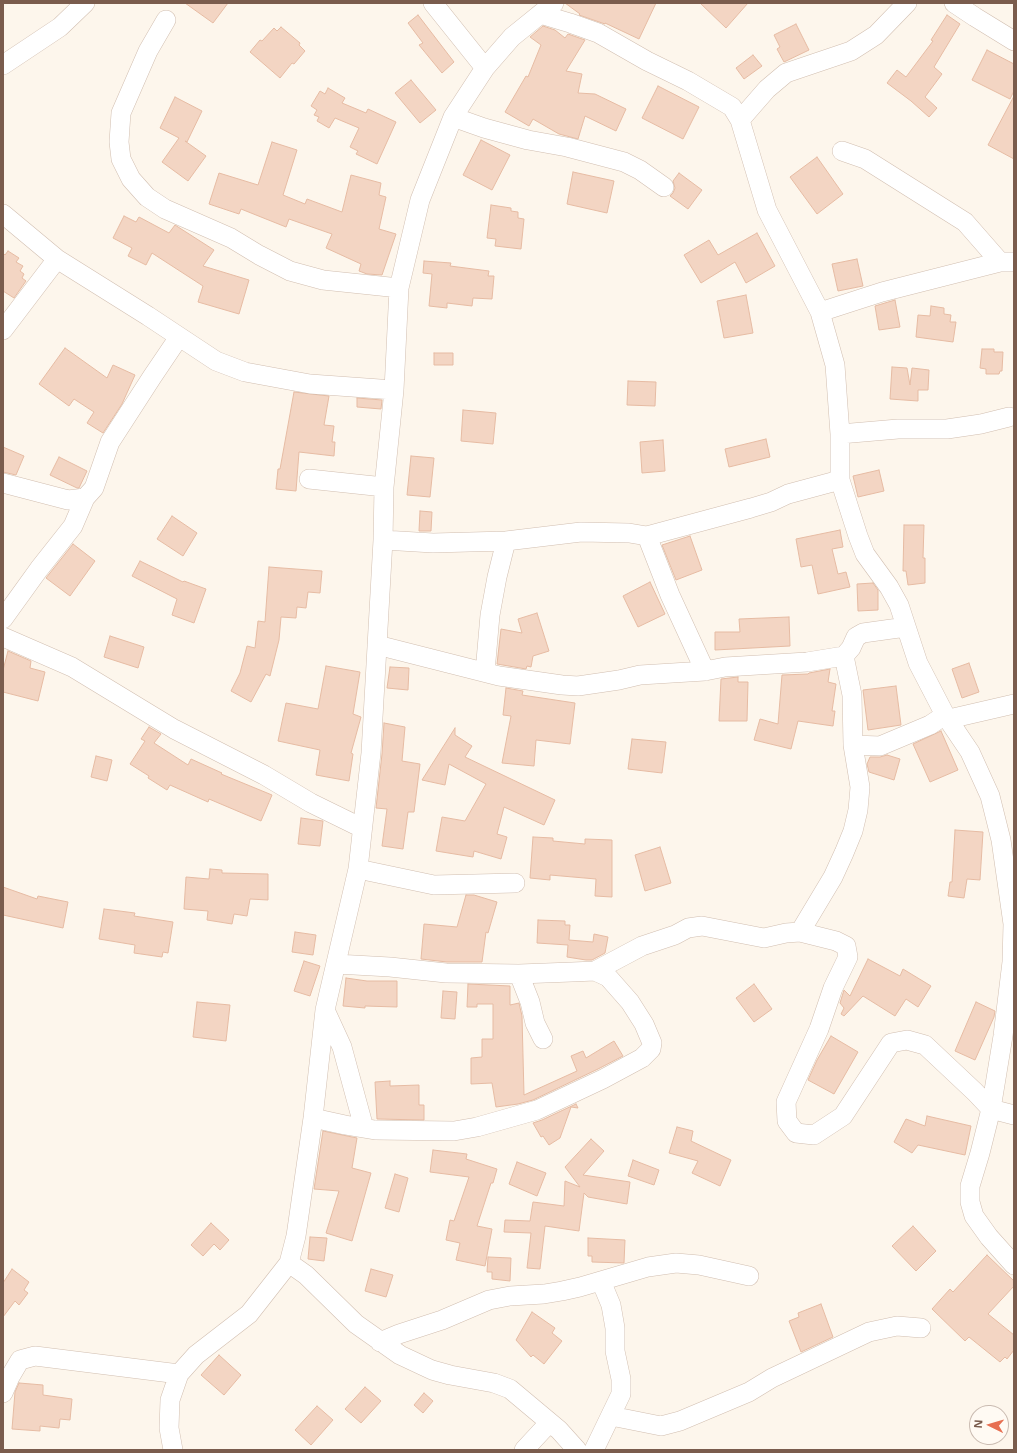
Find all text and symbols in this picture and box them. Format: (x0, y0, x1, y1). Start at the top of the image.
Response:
north arrow (969, 1405, 1009, 1445)
text: N (970, 1419, 985, 1429)

